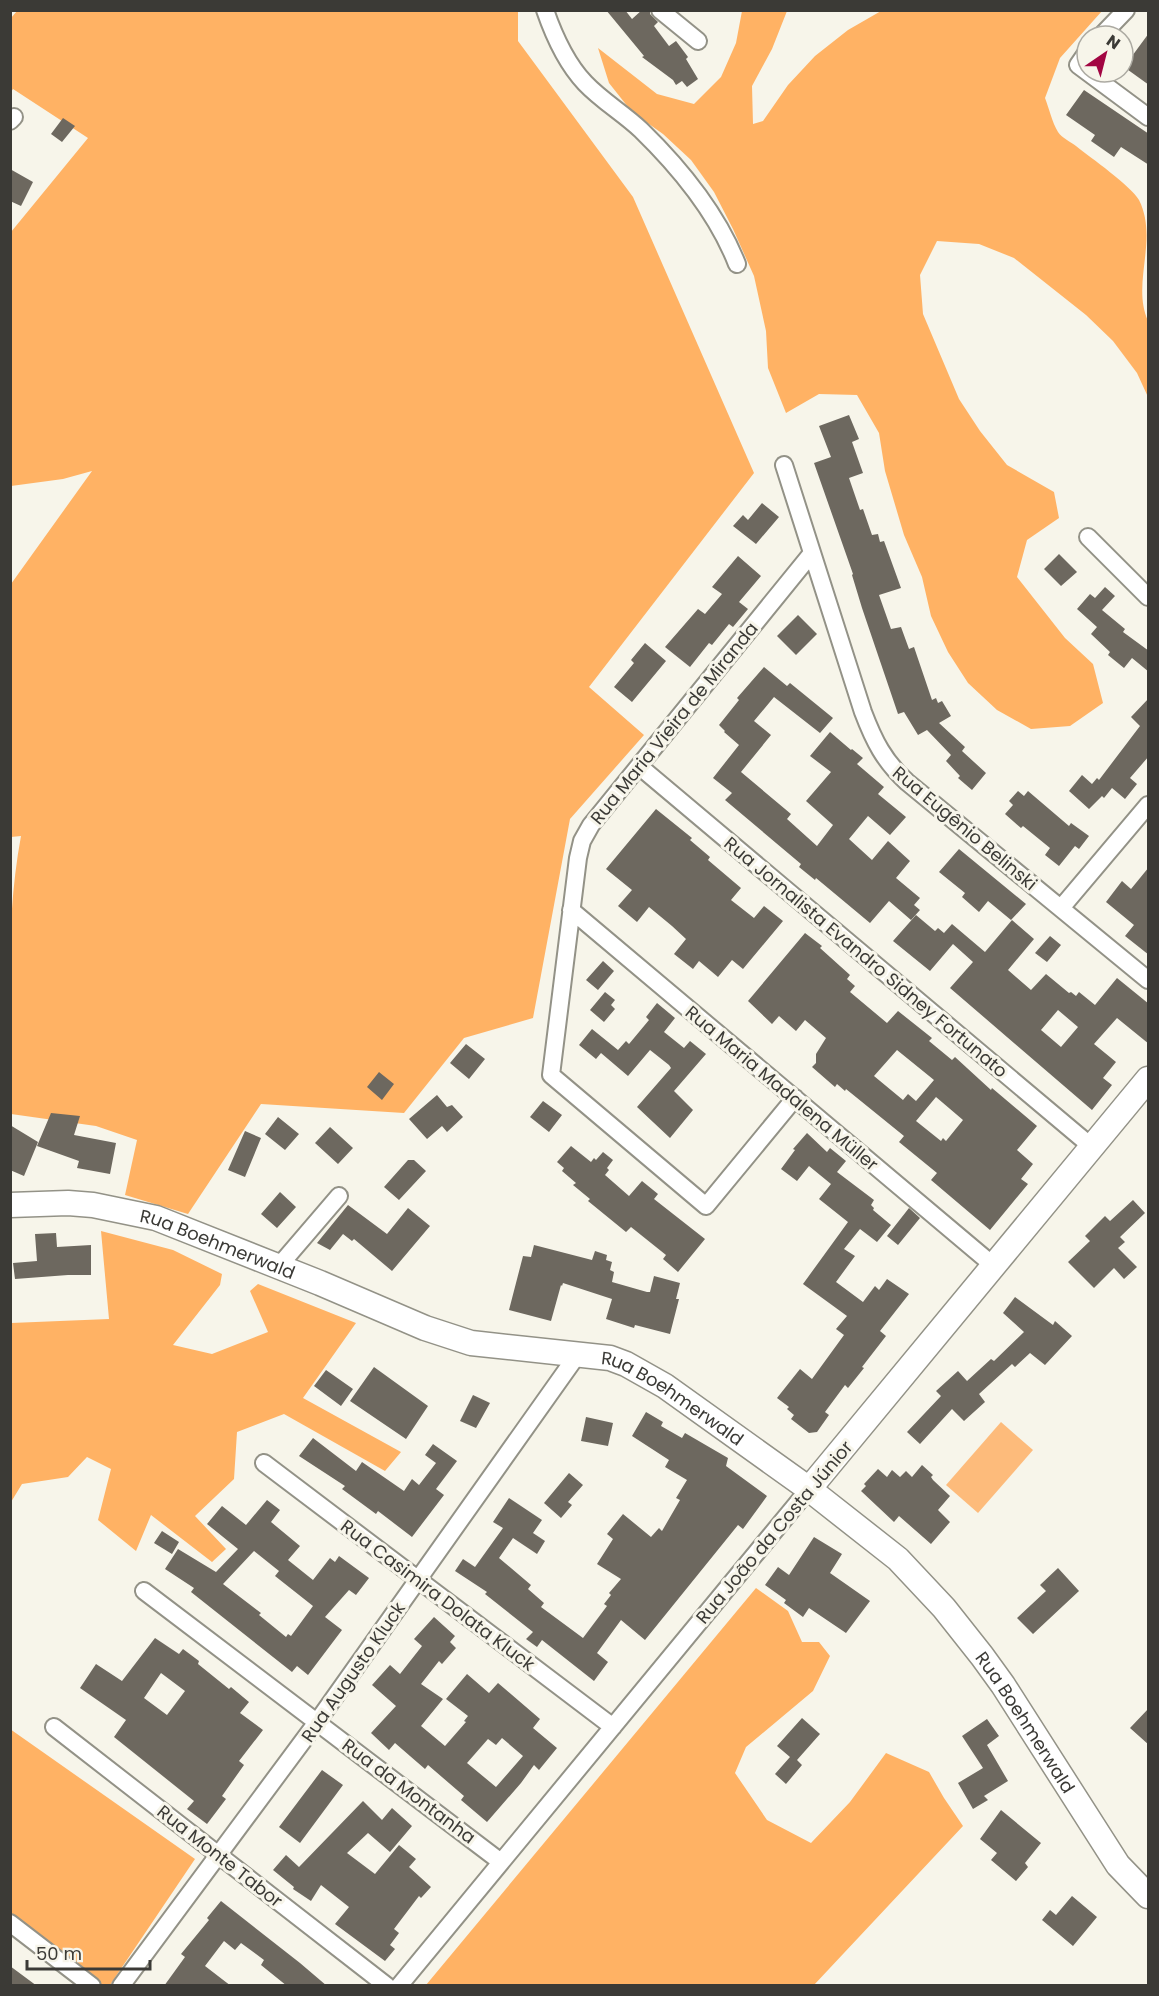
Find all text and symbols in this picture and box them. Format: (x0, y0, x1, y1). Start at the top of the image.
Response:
north arrow (1075, 24, 1135, 84)
text: N (1102, 29, 1125, 55)
street label: Rua Maria Vieira de Miranda (584, 616, 764, 830)
street label: Rua Eugênio Belinski (887, 760, 1043, 896)
street label: Rua Jornalista Evandro Sidney Fortunato (719, 831, 1013, 1083)
street label: Rua Maria Madalena Müller (680, 1000, 884, 1177)
street label: Rua Boehmerwald (138, 1203, 299, 1284)
street label: Rua Boehmerwald (600, 1345, 749, 1451)
street label: Rua João da Costa Júnior (690, 1435, 858, 1629)
street label: Rua Casimira Dolata Kluck (336, 1514, 541, 1677)
street label: Rua Augusto Kluck (295, 1596, 411, 1747)
street label: Rua Boehmerwald (970, 1646, 1081, 1798)
street label: Rua da Montanha (337, 1733, 481, 1849)
street label: Rua Monte Tabor (152, 1799, 288, 1913)
scale bar (27, 1933, 150, 1971)
text: 50 m (36, 1941, 82, 1966)

